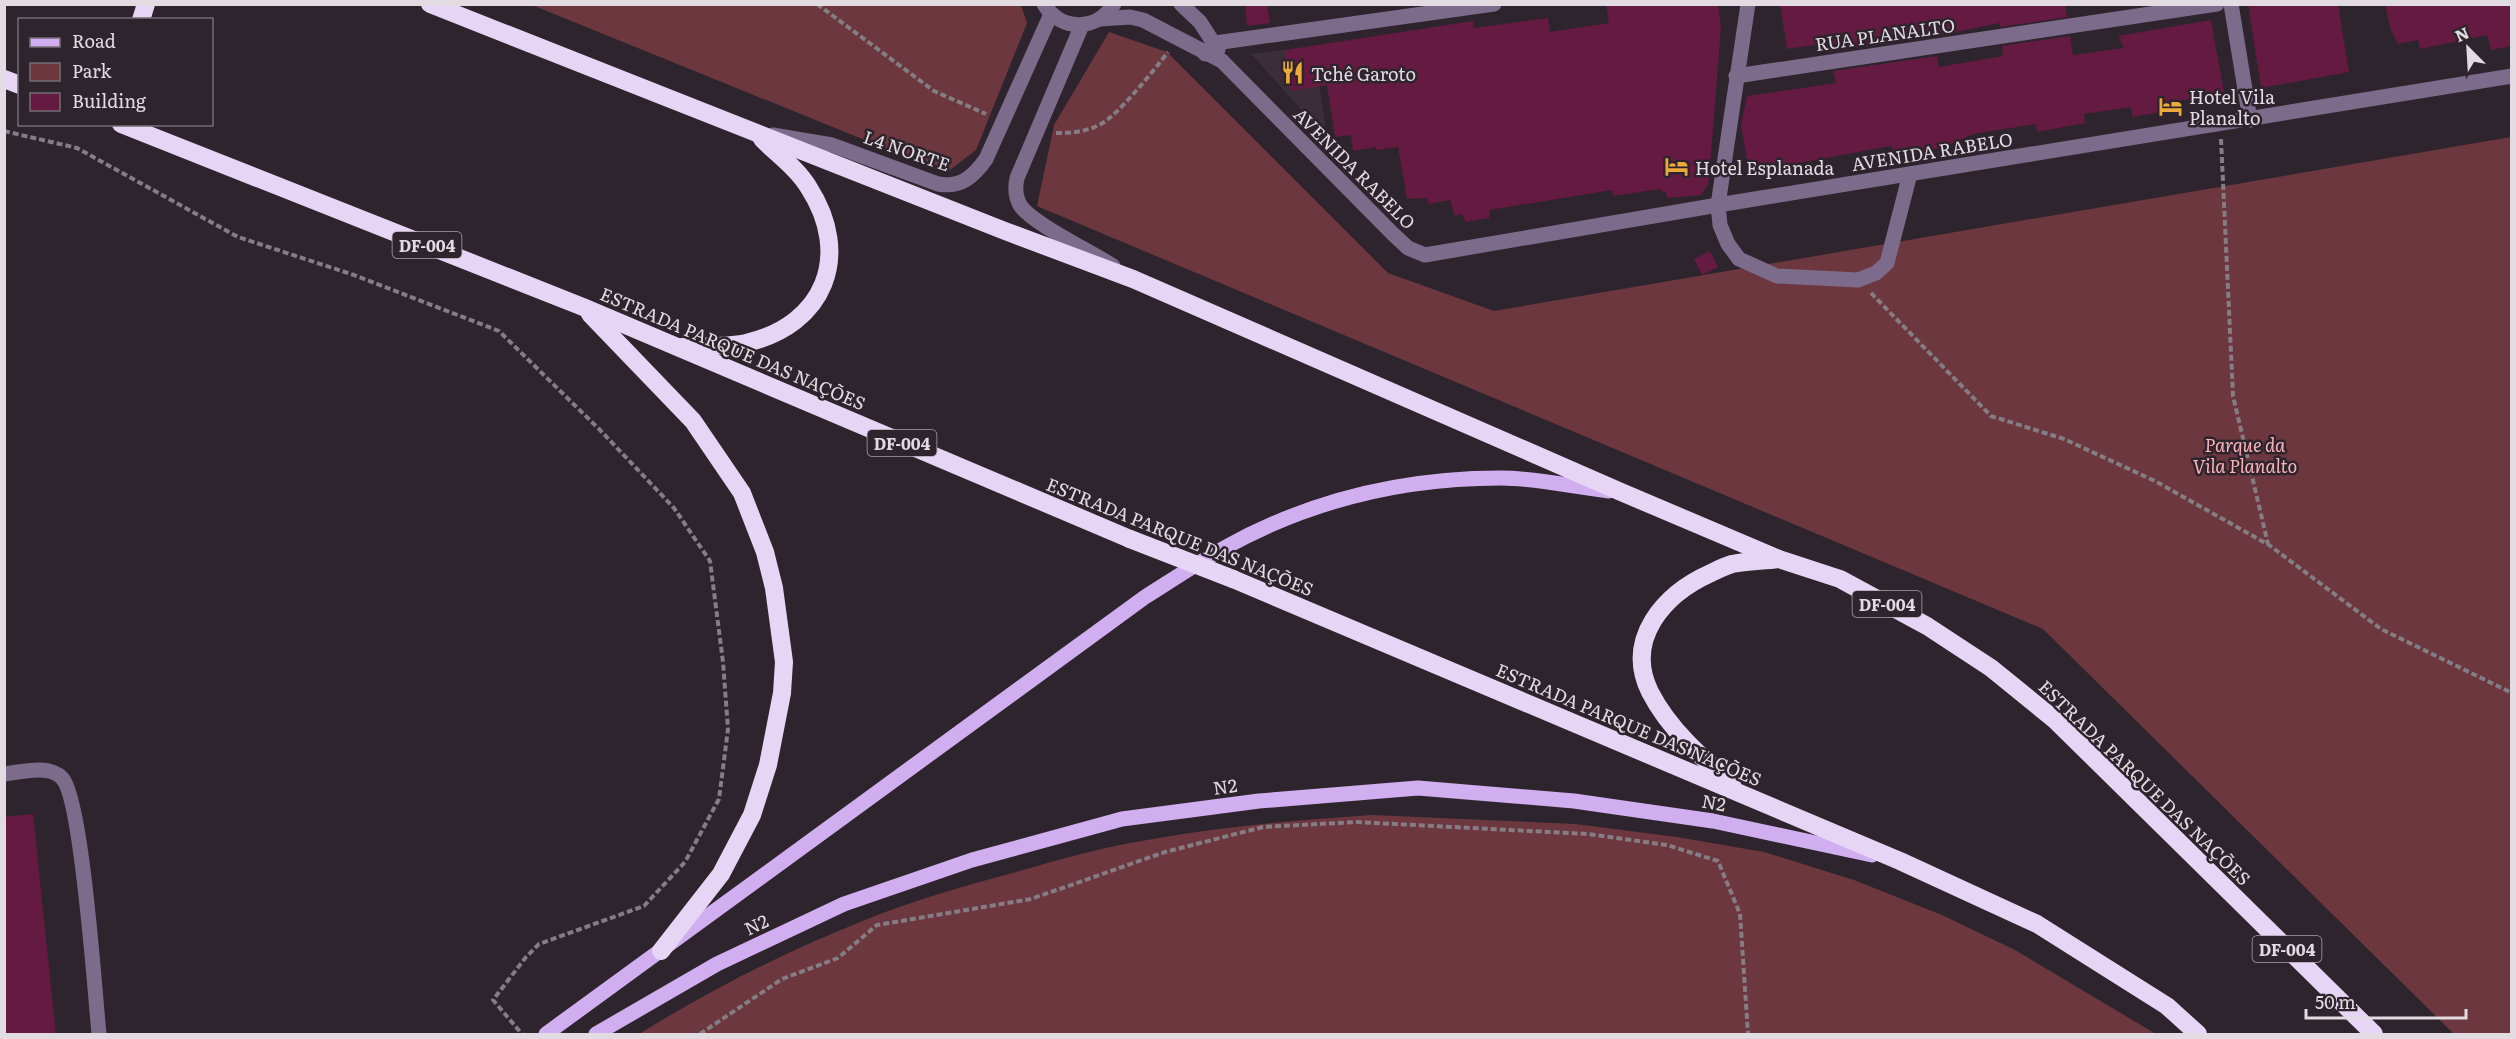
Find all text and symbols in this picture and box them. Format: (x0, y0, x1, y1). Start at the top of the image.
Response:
street label: RUA PLANALTO (1813, 11, 1957, 57)
legend (18, 18, 213, 126)
north arrow (2438, 18, 2498, 78)
text: N (2450, 20, 2473, 47)
text: Road (72, 27, 116, 54)
text: Park (72, 57, 113, 84)
restaurant icon: Tchê Garoto (1280, 60, 1306, 86)
place label: Tchê Garoto (1311, 60, 1416, 87)
place label: Hotel Vila Planalto (2189, 83, 2275, 131)
text: Building (72, 87, 147, 114)
hotel icon: Hotel Vila Planalto (2158, 93, 2184, 119)
street label: AVENIDA RABELO (1288, 101, 1422, 235)
street label: L4 NORTE (860, 123, 954, 177)
street label: AVENIDA RABELO (1850, 125, 2014, 177)
hotel icon: Hotel Esplanada (1664, 154, 1690, 180)
place label: Hotel Esplanada (1695, 154, 1835, 181)
road number: DF-004 (392, 232, 462, 258)
street label: ESTRADA PARQUE DAS NAÇÕES (596, 280, 870, 416)
road number: DF-004 (868, 430, 936, 456)
park label: Parque da Vila Planalto (2193, 431, 2297, 479)
street label: ESTRADA PARQUE DAS NAÇÕES (1043, 470, 1317, 602)
road number: DF-004 (1852, 591, 1922, 617)
street label: ESTRADA PARQUE DAS NAÇÕES (1492, 656, 1766, 792)
street label: ESTRADA PARQUE DAS NAÇÕES (2033, 673, 2257, 891)
street label: N2 (1211, 771, 1239, 801)
street label: N2 (1700, 787, 1728, 817)
street label: N2 (739, 907, 773, 941)
road number: DF-004 (2252, 936, 2322, 962)
scale bar (2306, 982, 2466, 1020)
text: 50 m (2315, 988, 2356, 1015)

